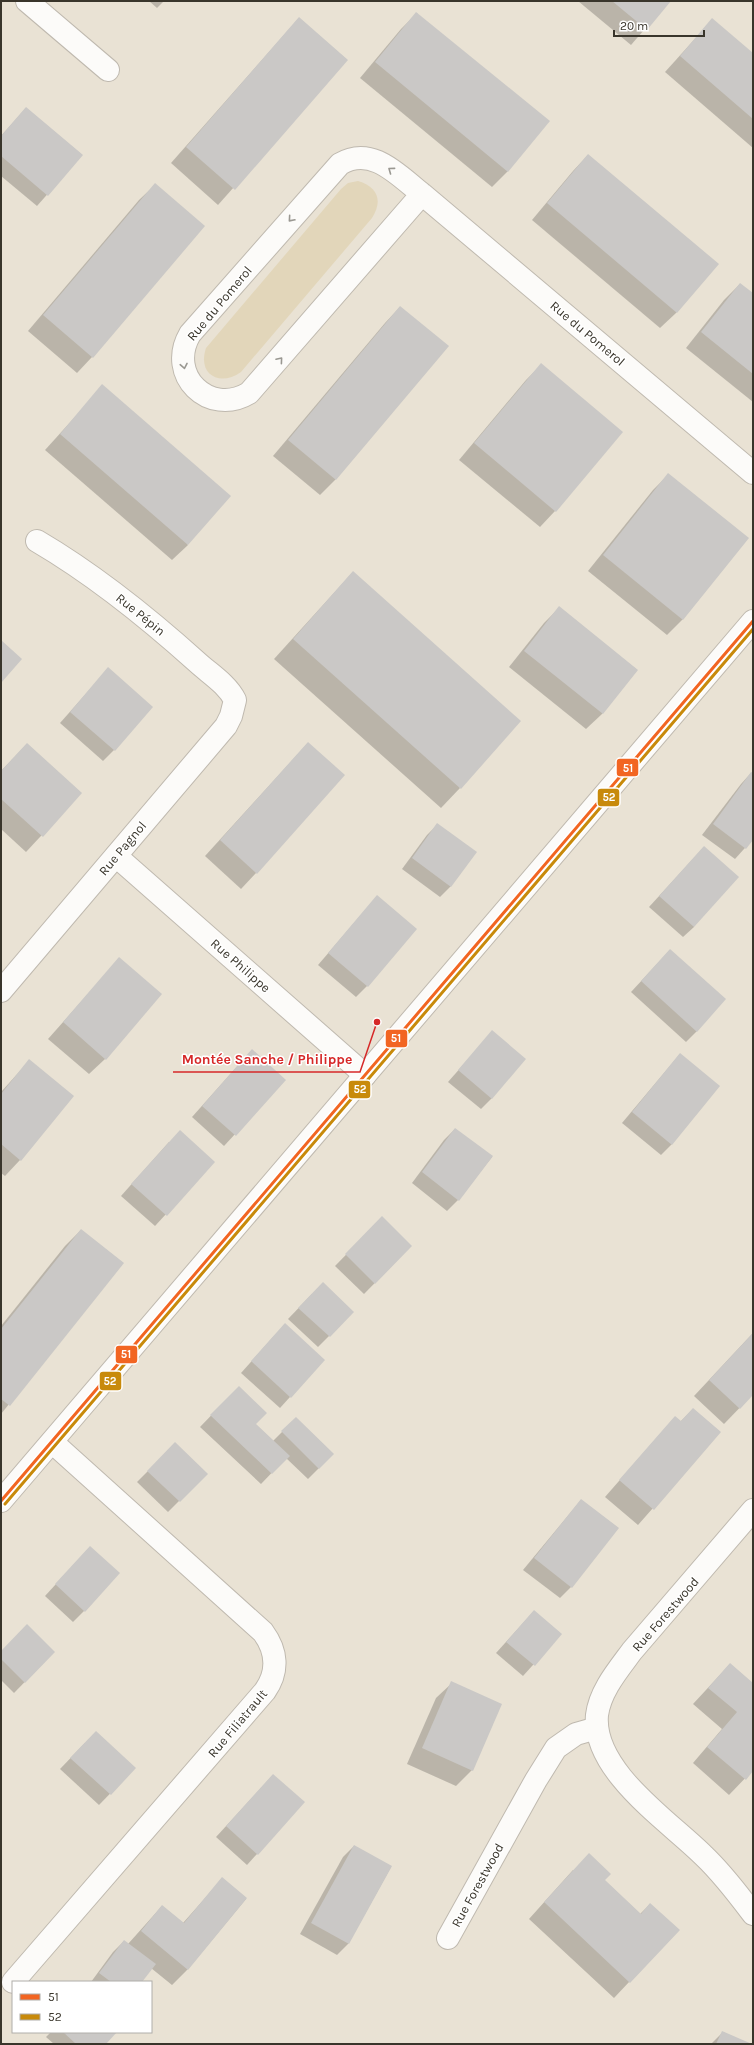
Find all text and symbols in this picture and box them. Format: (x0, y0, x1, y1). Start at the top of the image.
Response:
scale bar (614, 12, 704, 38)
text: 20 m (620, 19, 648, 33)
one-way arrow (389, 168, 396, 175)
one-way arrow (288, 214, 295, 222)
street label: Rue du Pomerol (184, 263, 255, 344)
street label: Rue du Pomerol (547, 298, 628, 369)
one-way arrow (275, 357, 282, 365)
one-way arrow (179, 362, 188, 369)
street label: Rue Pépin (113, 590, 168, 639)
line badge: 51 (616, 758, 639, 777)
text: 51 (623, 762, 633, 775)
line badge: 52 (597, 788, 620, 807)
text: 52 (602, 791, 616, 804)
street label: Rue Pagnol (95, 818, 149, 878)
street label: Rue Philippe (208, 935, 274, 995)
line badge: 51 (385, 1029, 408, 1048)
text: 51 (391, 1032, 401, 1045)
callout: Montée Sanche / Philippe (173, 1046, 360, 1072)
text: Montée Sanche / Philippe (182, 1051, 352, 1068)
line badge: 52 (348, 1080, 371, 1099)
text: 52 (353, 1083, 367, 1096)
line badge: 51 (115, 1345, 138, 1364)
text: 51 (121, 1348, 131, 1361)
line badge: 52 (99, 1371, 122, 1391)
text: 52 (103, 1375, 117, 1388)
street label: Rue Forestwood (629, 1574, 702, 1655)
street label: Rue Filiatrault (205, 1686, 270, 1760)
street label: Rue Forestwood (448, 1841, 507, 1930)
legend (12, 1981, 152, 2033)
text: 51 (48, 1990, 59, 2004)
text: 52 (48, 2010, 62, 2024)

